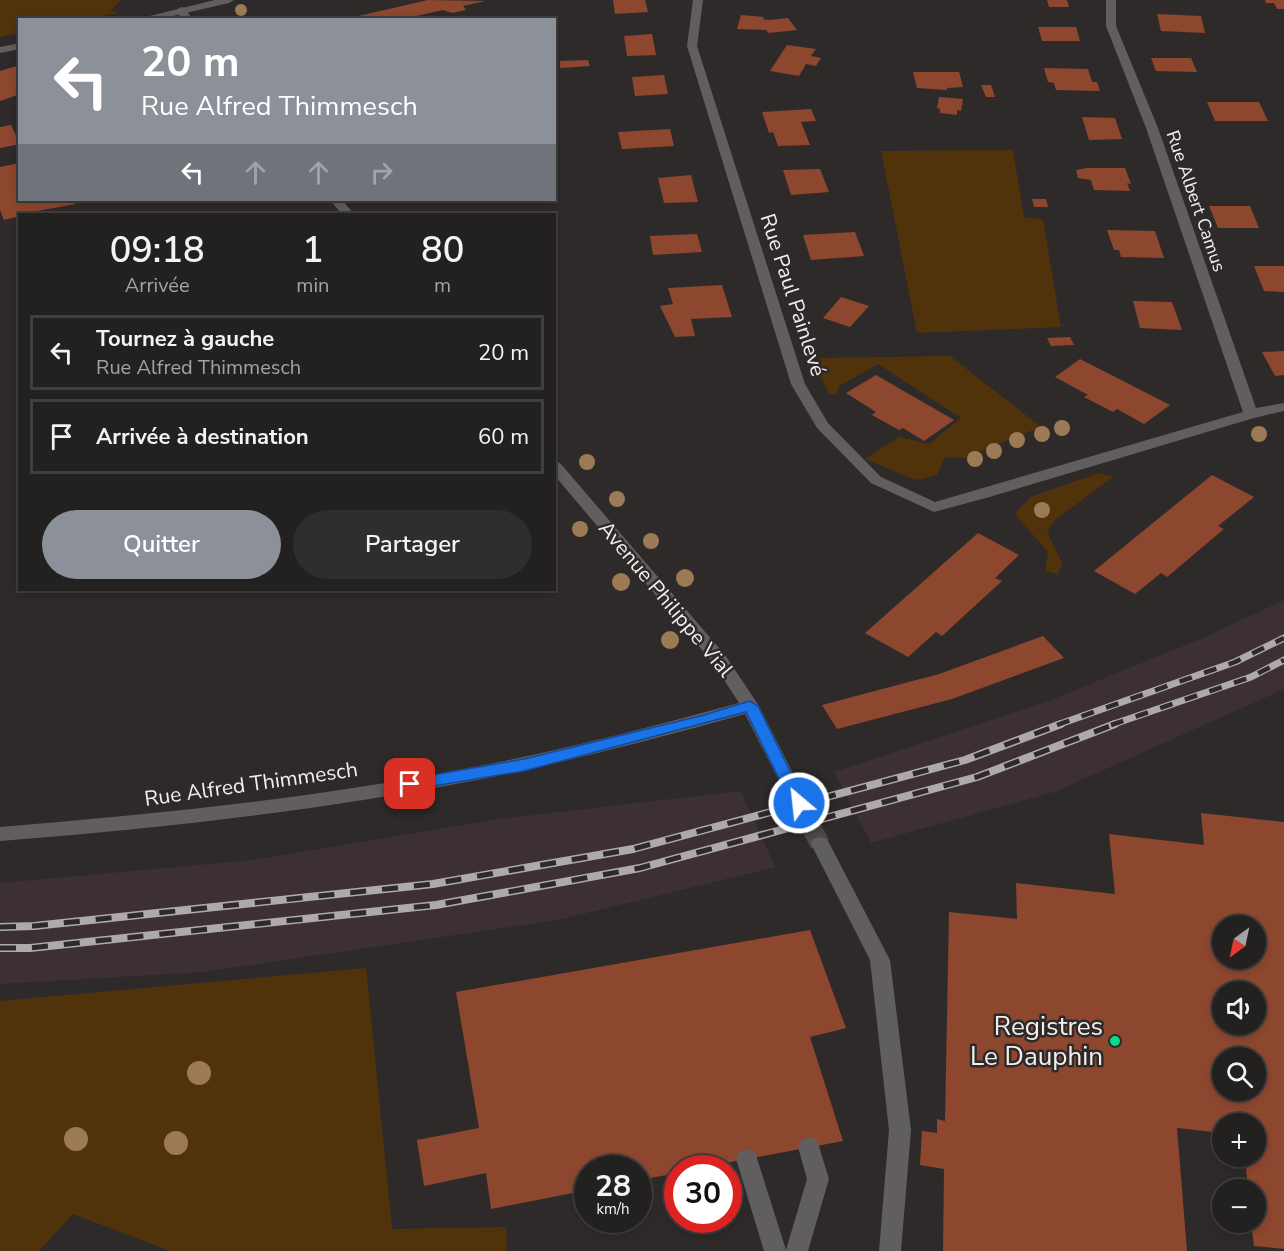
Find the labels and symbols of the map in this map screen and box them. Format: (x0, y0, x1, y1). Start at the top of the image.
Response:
street label: Rue Albert Camus (1161, 127, 1231, 275)
street label: Rue Paul Painlevé (754, 210, 832, 380)
street label: Avenue Philippe Vial (592, 515, 740, 684)
street label: Rue Alfred Thimmesch (142, 755, 360, 813)
pin (384, 758, 435, 809)
position arrow (767, 771, 831, 835)
north arrow (1212, 915, 1266, 969)
place label: Registres Le Dauphin (970, 1009, 1103, 1074)
marker: Registres Le Dauphin (1108, 1034, 1122, 1048)
speed limit sign: 30 (664, 1155, 742, 1233)

